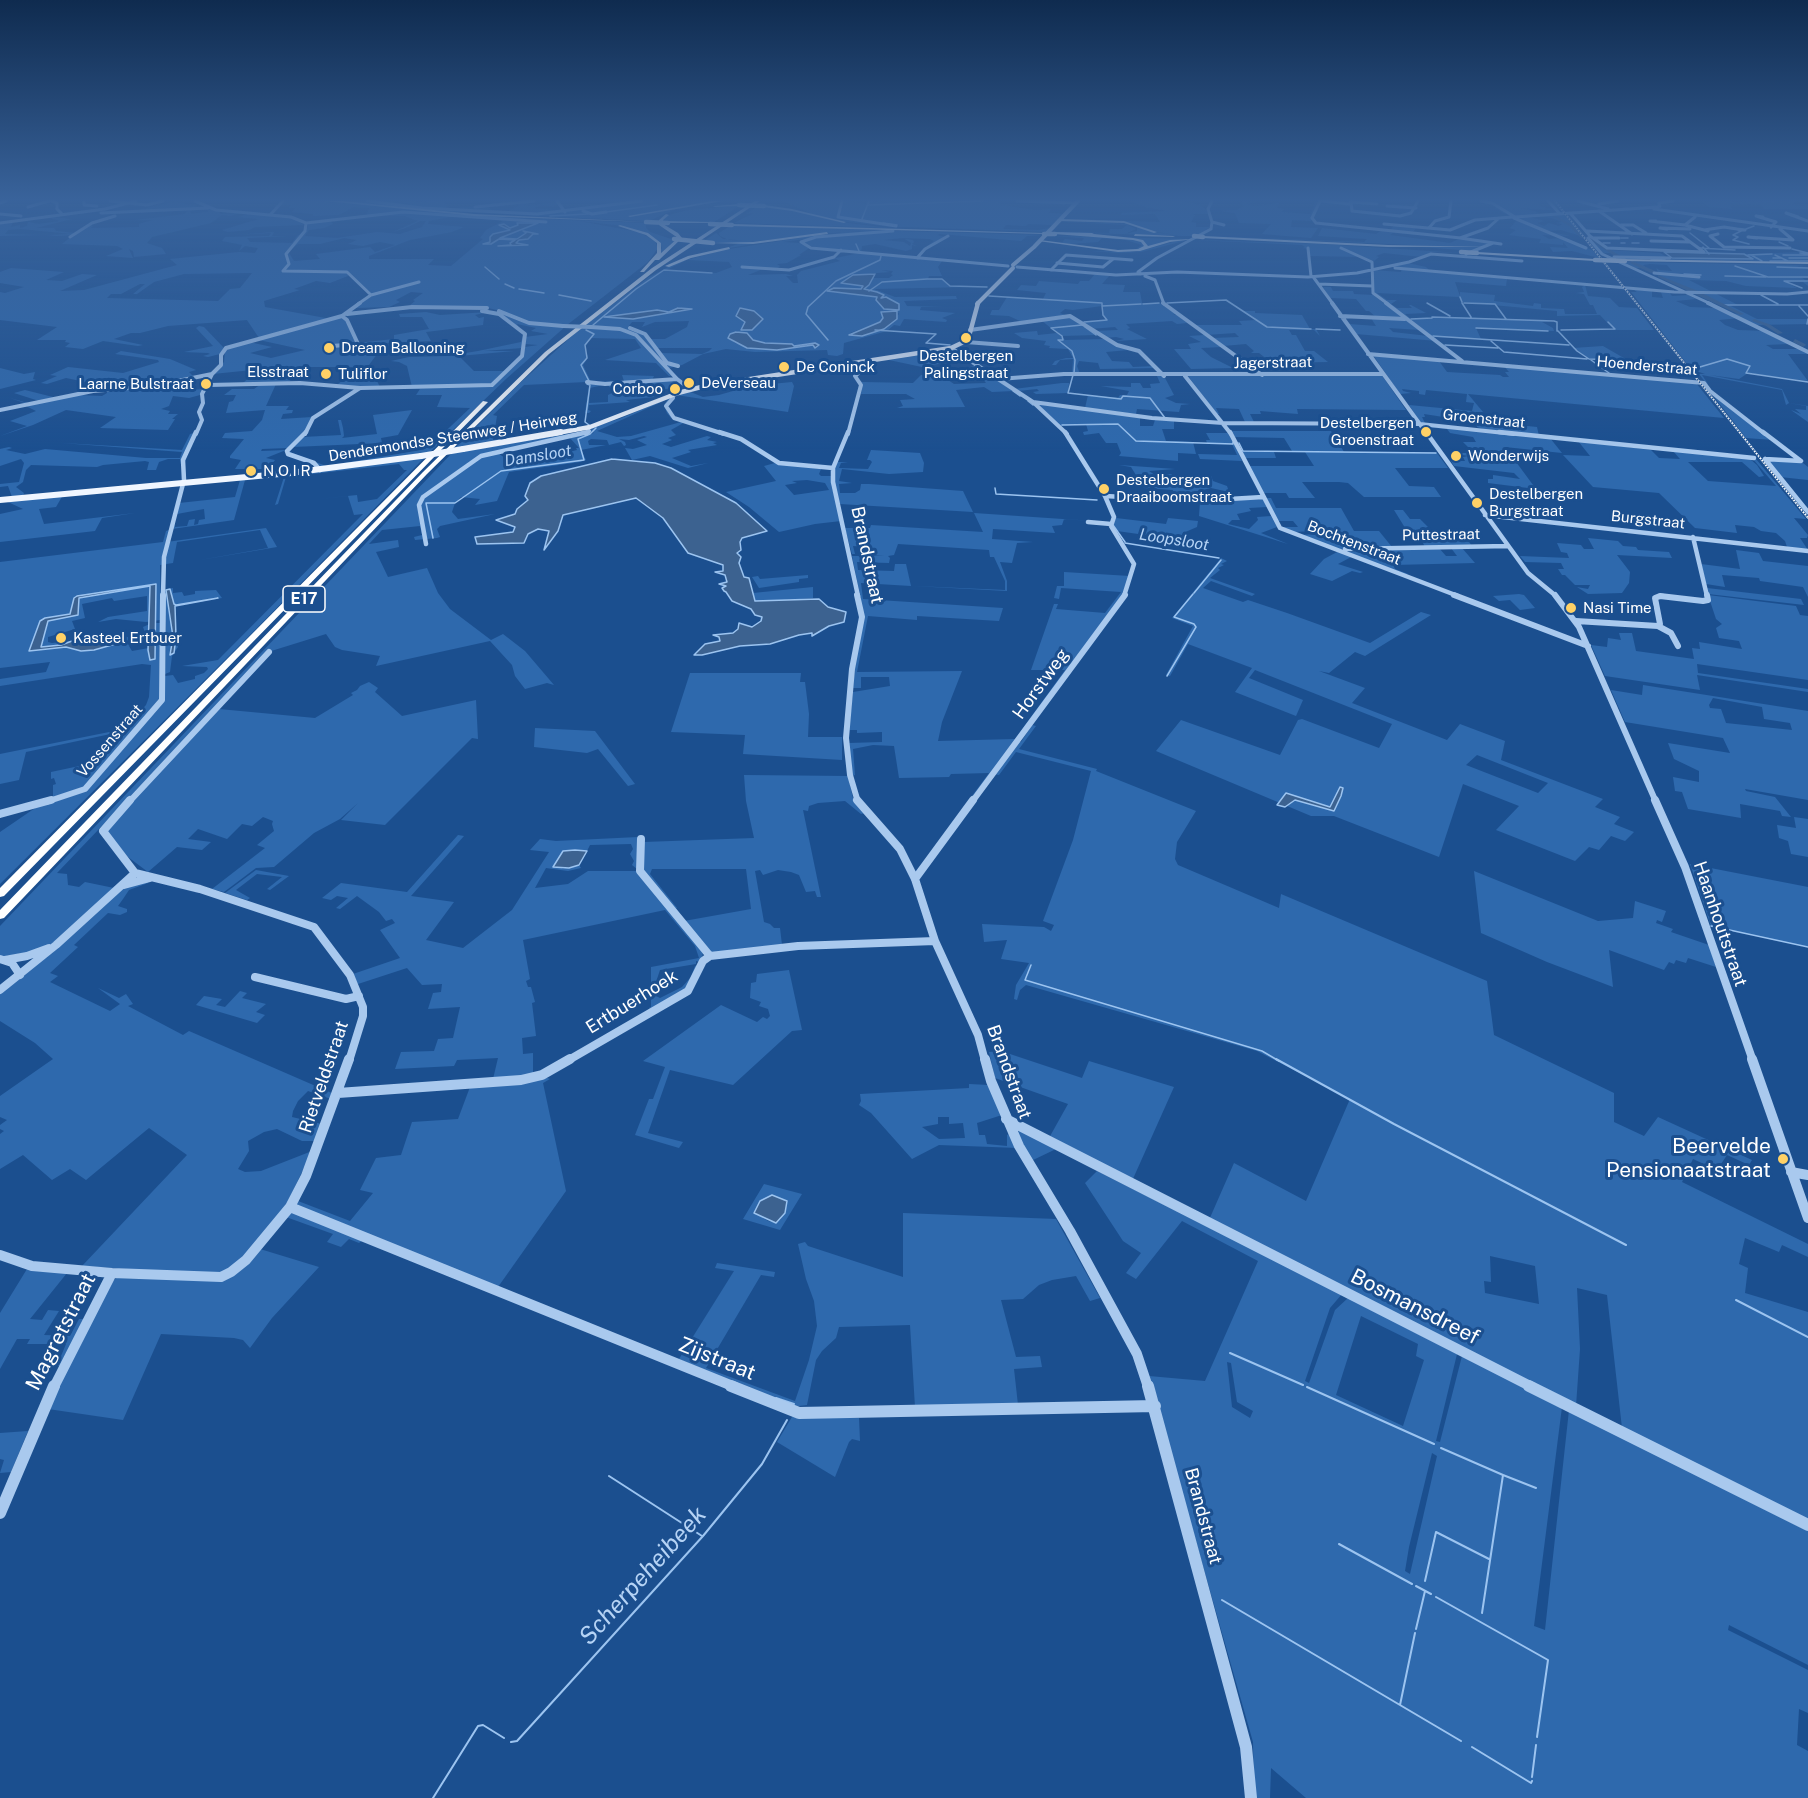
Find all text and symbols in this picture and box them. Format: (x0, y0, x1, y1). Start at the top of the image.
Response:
marker: Destelbergen Palingstraat (959, 331, 973, 345)
place label: Dream Ballooning (341, 339, 465, 357)
marker: Dream Ballooning (322, 341, 336, 355)
place label: Destelbergen Palingstraat (919, 347, 1013, 382)
street label: Jagerstraat (1234, 353, 1312, 373)
street label: Hoenderstraat (1596, 353, 1698, 379)
place label: De Coninck (796, 358, 875, 376)
marker: De Coninck (777, 360, 791, 374)
street label: Elsstraat (247, 363, 309, 381)
place label: Tuliflor (338, 365, 388, 383)
marker: Tuliflor (319, 367, 333, 381)
place label: DeVerseau (701, 374, 776, 392)
place label: Laarne Bulstraat (78, 375, 194, 393)
marker: DeVerseau (682, 376, 696, 390)
marker: Laarne Bulstraat (199, 377, 213, 391)
place label: Corboo (612, 380, 663, 398)
marker: Corboo (668, 382, 682, 396)
street label: Groenstraat (1442, 406, 1526, 432)
street label: Dendermondse Steenweg / Heirweg (327, 408, 579, 466)
place label: Destelbergen Groenstraat (1320, 414, 1414, 449)
marker: Destelbergen Groenstraat (1419, 425, 1433, 439)
water label: Damsloot (503, 441, 573, 471)
place label: Wonderwijs (1468, 447, 1549, 465)
marker: Wonderwijs (1449, 449, 1463, 463)
place label: N O I R (263, 462, 311, 480)
marker: N O I R (244, 464, 258, 478)
place label: Destelbergen Draaiboomstraat (1116, 471, 1232, 506)
marker: Destelbergen Draaiboomstraat (1097, 482, 1111, 496)
place label: Destelbergen Burgstraat (1489, 485, 1583, 520)
marker: Destelbergen Burgstraat (1470, 496, 1484, 510)
street label: Brandstraat (846, 504, 888, 606)
street label: Burgstraat (1610, 507, 1686, 533)
street label: Bochtenstraat (1305, 517, 1403, 569)
water label: Loopsloot (1138, 525, 1210, 555)
street label: Puttestraat (1402, 525, 1480, 545)
road number: E17 (283, 586, 325, 612)
place label: Nasi Time (1583, 599, 1652, 617)
marker: Nasi Time (1564, 601, 1578, 615)
place label: Kasteel Ertbuer (73, 629, 182, 647)
marker: Kasteel Ertbuer (54, 631, 68, 645)
street label: Horstweg (1008, 645, 1074, 723)
street label: Vossenstraat (73, 701, 147, 781)
street label: Haanhoutstraat (1688, 859, 1752, 989)
street label: Ertbuerhoek (582, 965, 682, 1039)
street label: Rietveldstraat (295, 1018, 353, 1136)
street label: Brandstraat (982, 1022, 1036, 1122)
place label: Beervelde Pensionaatstraat (1606, 1134, 1771, 1184)
marker: Beervelde Pensionaatstraat (1776, 1152, 1790, 1166)
street label: Bosmansdreef (1346, 1264, 1484, 1350)
street label: Magretstraat (21, 1269, 101, 1395)
street label: Zijstraat (675, 1332, 759, 1386)
street label: Brandstraat (1180, 1465, 1226, 1567)
water label: Scherpeheibeek (573, 1501, 713, 1651)

